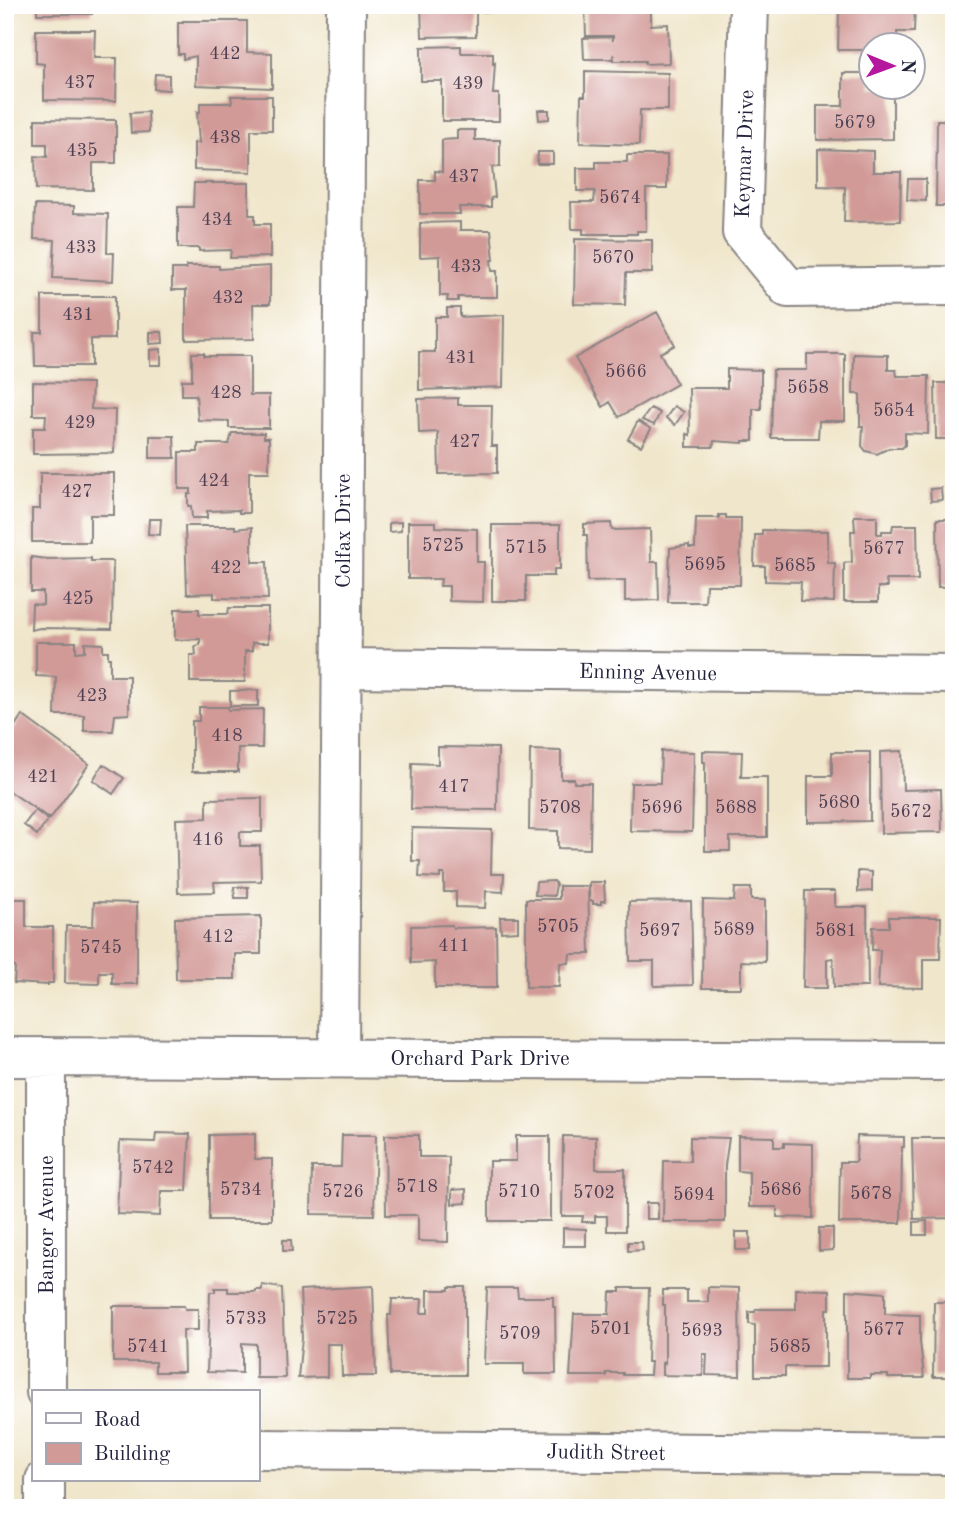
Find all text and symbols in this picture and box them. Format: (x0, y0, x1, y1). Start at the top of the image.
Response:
north arrow (858, 32, 928, 102)
house number: 442 (209, 45, 241, 63)
text: N (897, 59, 916, 74)
house number: 437 (64, 74, 96, 92)
house number: 439 (452, 75, 484, 93)
street label: Keymar Drive (733, 89, 758, 219)
house number: 5679 (834, 114, 876, 132)
house number: 438 (209, 129, 241, 147)
house number: 435 (66, 142, 98, 160)
house number: 437 (448, 168, 480, 186)
house number: 5674 (599, 189, 641, 207)
house number: 434 (201, 211, 233, 229)
house number: 433 (65, 239, 97, 257)
house number: 5670 (592, 249, 634, 267)
house number: 433 (450, 258, 482, 276)
house number: 432 (212, 289, 244, 307)
house number: 431 (62, 306, 94, 324)
house number: 431 (445, 349, 477, 367)
house number: 5666 (605, 363, 647, 381)
house number: 5658 (787, 379, 829, 397)
house number: 428 (210, 384, 242, 402)
house number: 5654 (873, 402, 915, 420)
house number: 429 (64, 414, 96, 432)
house number: 427 (449, 433, 481, 451)
house number: 424 (198, 472, 230, 490)
street label: Colfax Drive (334, 474, 355, 588)
house number: 427 (61, 483, 93, 501)
house number: 5725 (422, 537, 464, 555)
house number: 5715 (505, 539, 547, 557)
house number: 5677 (863, 540, 905, 558)
house number: 5695 (684, 556, 726, 574)
house number: 5685 (774, 557, 816, 575)
house number: 422 (210, 559, 242, 577)
house number: 425 (62, 590, 94, 608)
street label: Enning Avenue (579, 662, 717, 685)
house number: 423 (76, 687, 108, 705)
house number: 418 (211, 727, 243, 745)
house number: 421 (27, 768, 59, 786)
house number: 417 (438, 778, 470, 796)
house number: 5680 (818, 794, 860, 812)
house number: 5708 (539, 799, 581, 817)
house number: 5696 (641, 799, 683, 817)
house number: 5688 (715, 799, 757, 817)
house number: 5672 (890, 803, 932, 821)
house number: 416 (192, 831, 224, 849)
house number: 5705 (537, 918, 579, 936)
house number: 5689 (713, 921, 755, 939)
house number: 5697 (639, 922, 681, 940)
house number: 5681 (815, 922, 857, 940)
house number: 412 (202, 928, 234, 946)
house number: 411 (438, 937, 470, 955)
house number: 5745 (80, 939, 122, 957)
street label: Orchard Park Drive (390, 1049, 570, 1070)
street label: Bangor Avenue (37, 1155, 58, 1295)
house number: 5742 (132, 1159, 174, 1177)
house number: 5718 (396, 1178, 438, 1196)
house number: 5734 (220, 1181, 262, 1199)
house number: 5686 (760, 1181, 802, 1199)
house number: 5726 (322, 1183, 364, 1201)
house number: 5710 (498, 1183, 540, 1201)
house number: 5702 (573, 1184, 615, 1202)
house number: 5678 (850, 1185, 892, 1203)
house number: 5694 (673, 1186, 715, 1204)
house number: 5733 (225, 1310, 267, 1328)
house number: 5725 (316, 1310, 358, 1328)
house number: 5701 (590, 1320, 632, 1338)
house number: 5677 (863, 1321, 905, 1339)
house number: 5693 (681, 1322, 723, 1340)
house number: 5709 (499, 1325, 541, 1343)
house number: 5741 (127, 1338, 169, 1356)
house number: 5685 (769, 1338, 811, 1356)
legend (32, 1390, 259, 1482)
text: Road (94, 1410, 141, 1431)
street label: Judith Street (546, 1442, 666, 1465)
text: Building (94, 1444, 171, 1465)

